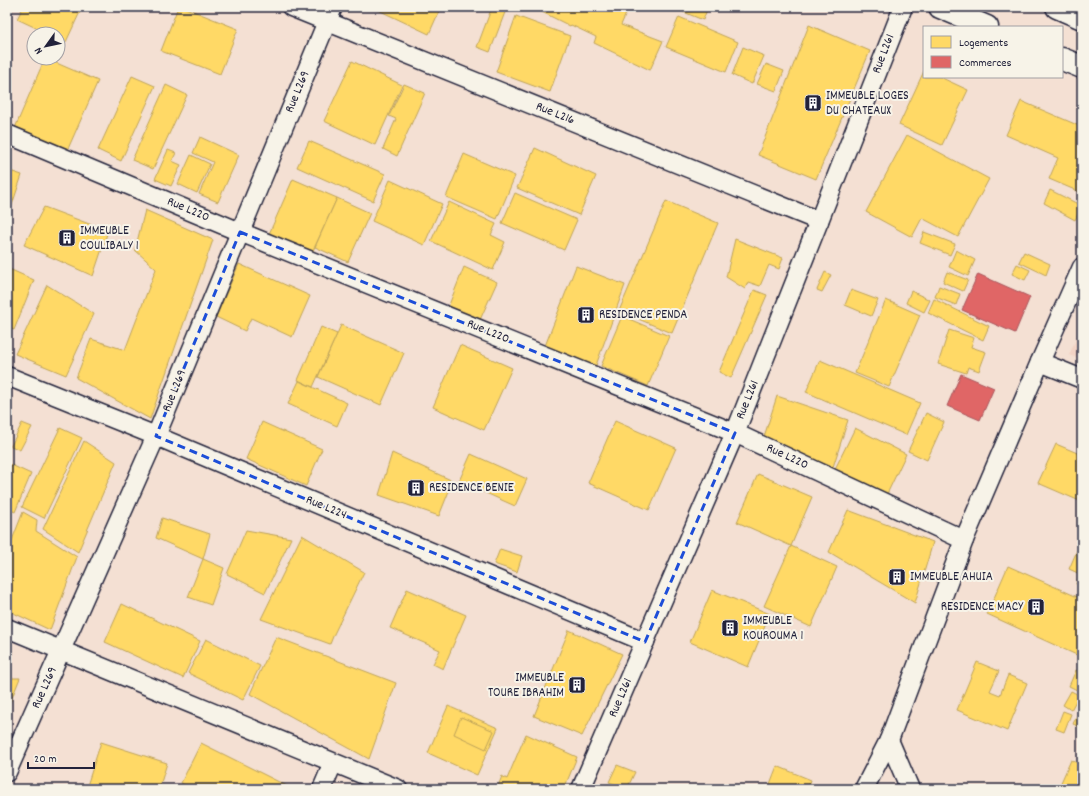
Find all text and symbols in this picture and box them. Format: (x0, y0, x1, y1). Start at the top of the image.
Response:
north arrow (26, 26, 66, 66)
legend (923, 26, 1063, 78)
street label: Rue L261 (868, 32, 900, 76)
text: Logements (959, 35, 1008, 52)
text: N (31, 43, 47, 57)
text: Commerces (959, 55, 1012, 72)
street label: Rue L269 (281, 68, 315, 116)
place label: IMMEUBLE LOGES DU CHATEAUX (826, 87, 909, 121)
building icon: IMMEUBLE LOGES DU CHATEAUX (803, 93, 823, 113)
street label: Rue L216 (532, 98, 578, 130)
street label: Rue L220 (164, 193, 212, 227)
place label: IMMEUBLE COULIBALY 1 (80, 222, 139, 256)
building icon: IMMEUBLE COULIBALY 1 (57, 228, 77, 248)
building icon: RESIDENCE PENDA (576, 305, 596, 325)
place label: RESIDENCE PENDA (599, 306, 687, 325)
street label: Rue L220 (464, 315, 512, 349)
street label: Rue L269 (158, 367, 192, 415)
street label: Rue L261 (732, 377, 764, 423)
street label: Rue L220 (763, 439, 811, 475)
building icon: RESIDENCE BENIE (406, 478, 426, 498)
place label: RESIDENCE BENIE (429, 479, 514, 498)
street label: Rue L224 (303, 491, 349, 525)
building icon: IMMEUBLE AHUIA (887, 567, 907, 587)
place label: IMMEUBLE AHUIA (910, 568, 993, 587)
building icon: RESIDENCE MACY (1026, 597, 1046, 617)
place label: RESIDENCE MACY (941, 598, 1024, 617)
place label: IMMEUBLE KOUROUMA 1 (743, 612, 803, 646)
building icon: IMMEUBLE KOUROUMA 1 (720, 618, 740, 638)
street label: Rue L269 (27, 664, 63, 712)
place label: IMMEUBLE TOURE IBRAHIM (488, 669, 564, 703)
building icon: IMMEUBLE TOURE IBRAHIM (567, 675, 587, 695)
street label: Rue L261 (604, 675, 638, 721)
scale bar (28, 744, 94, 770)
text: 20 m (34, 751, 57, 768)

